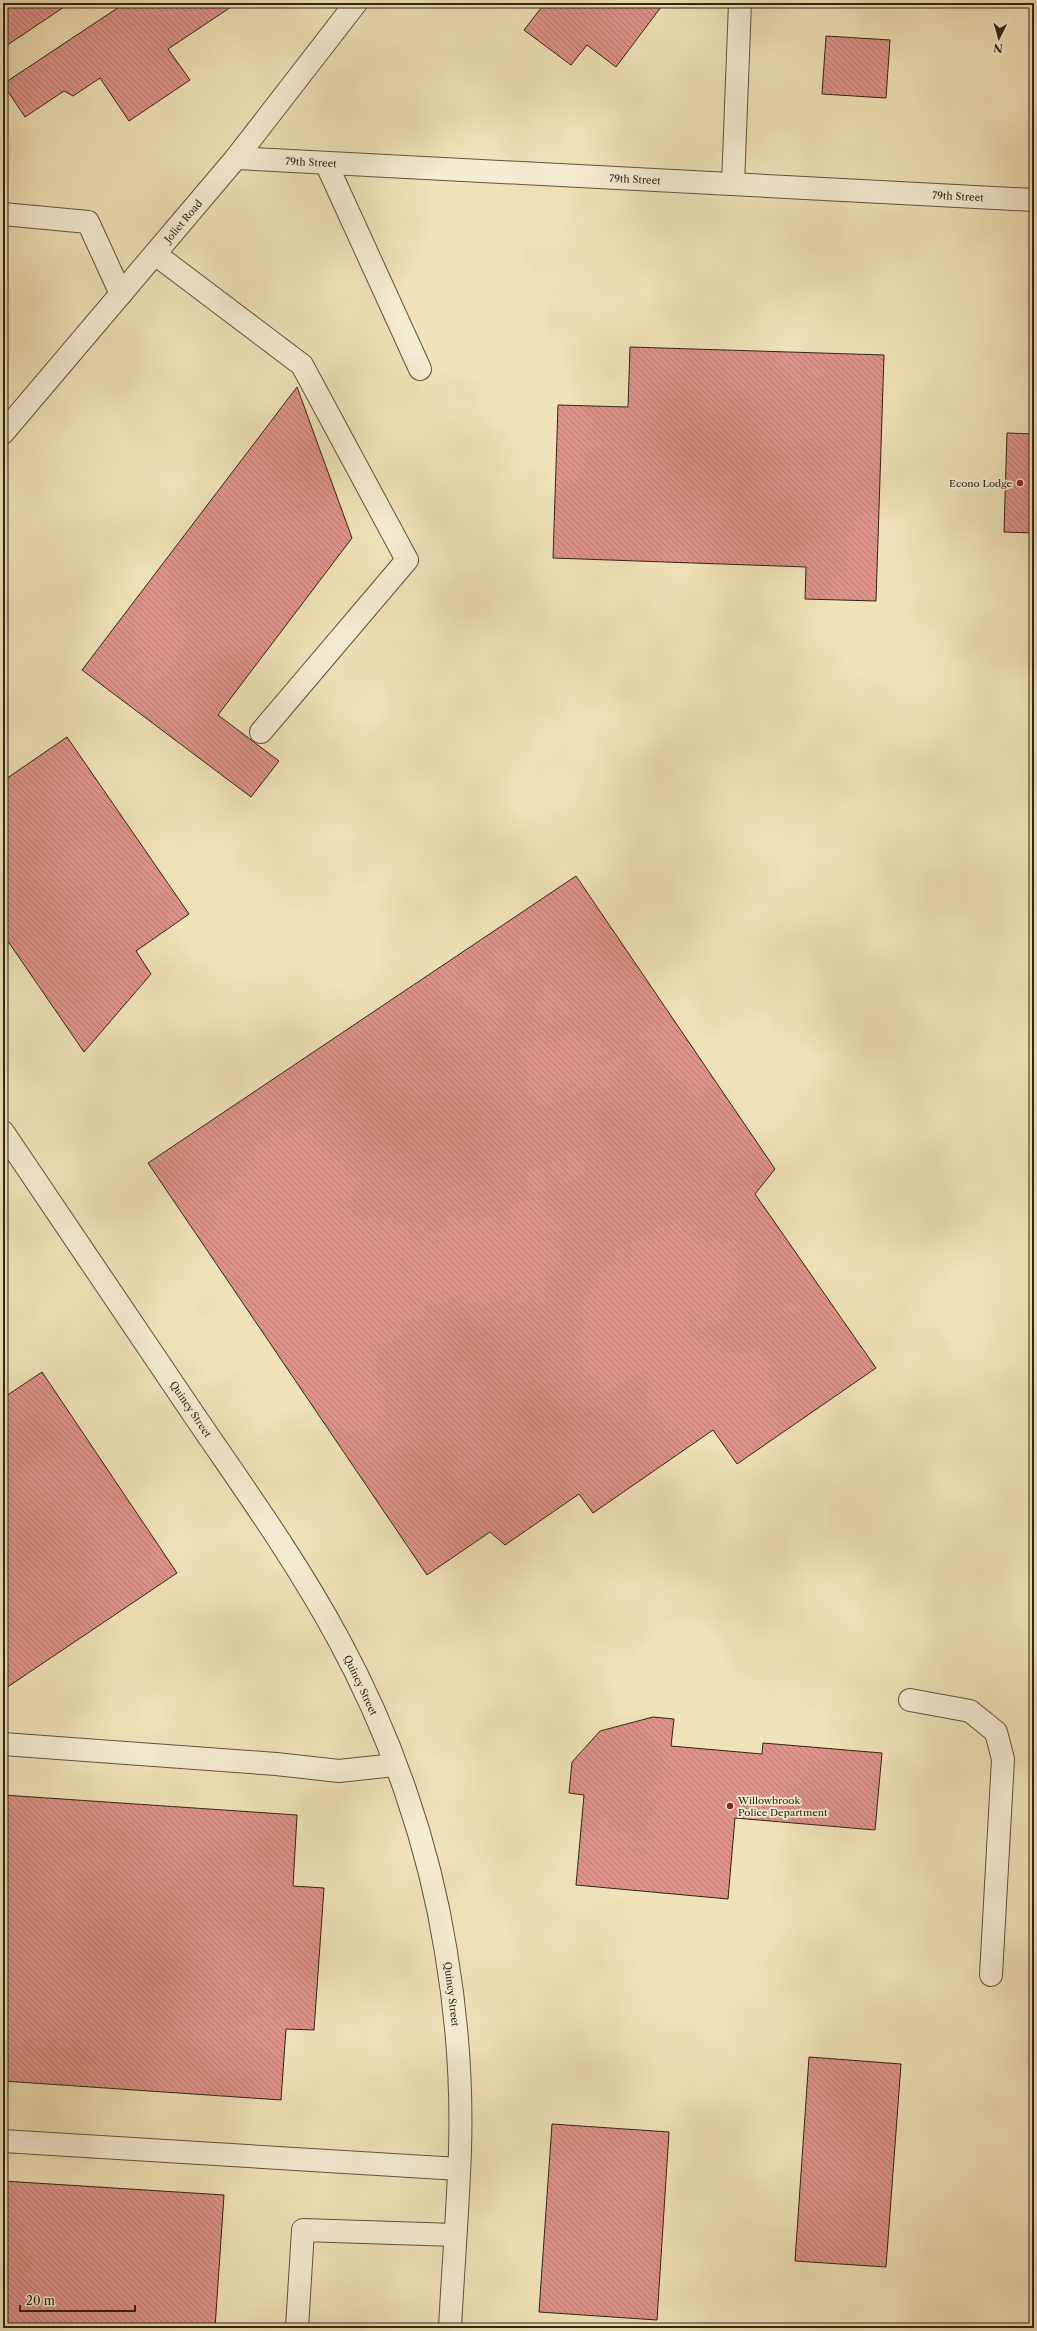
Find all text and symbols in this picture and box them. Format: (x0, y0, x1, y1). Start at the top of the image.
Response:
north arrow (979, 18, 1019, 58)
text: N (992, 41, 1004, 55)
street label: 79th Street (285, 155, 338, 170)
street label: 79th Street (609, 172, 662, 187)
street label: 79th Street (932, 189, 985, 204)
street label: Joliet Road (160, 197, 205, 247)
place label: Econo Lodge (949, 477, 1012, 490)
marker: Econo Lodge (1015, 478, 1025, 488)
street label: Quincy Street (167, 1379, 214, 1440)
street label: Quincy Street (341, 1653, 380, 1718)
place label: Willowbrook Police Department (737, 1794, 828, 1819)
marker: Willowbrook Police Department (725, 1801, 735, 1811)
street label: Quincy Street (441, 1961, 462, 2028)
scale bar (20, 2287, 135, 2313)
text: 20 m (26, 2293, 55, 2308)

